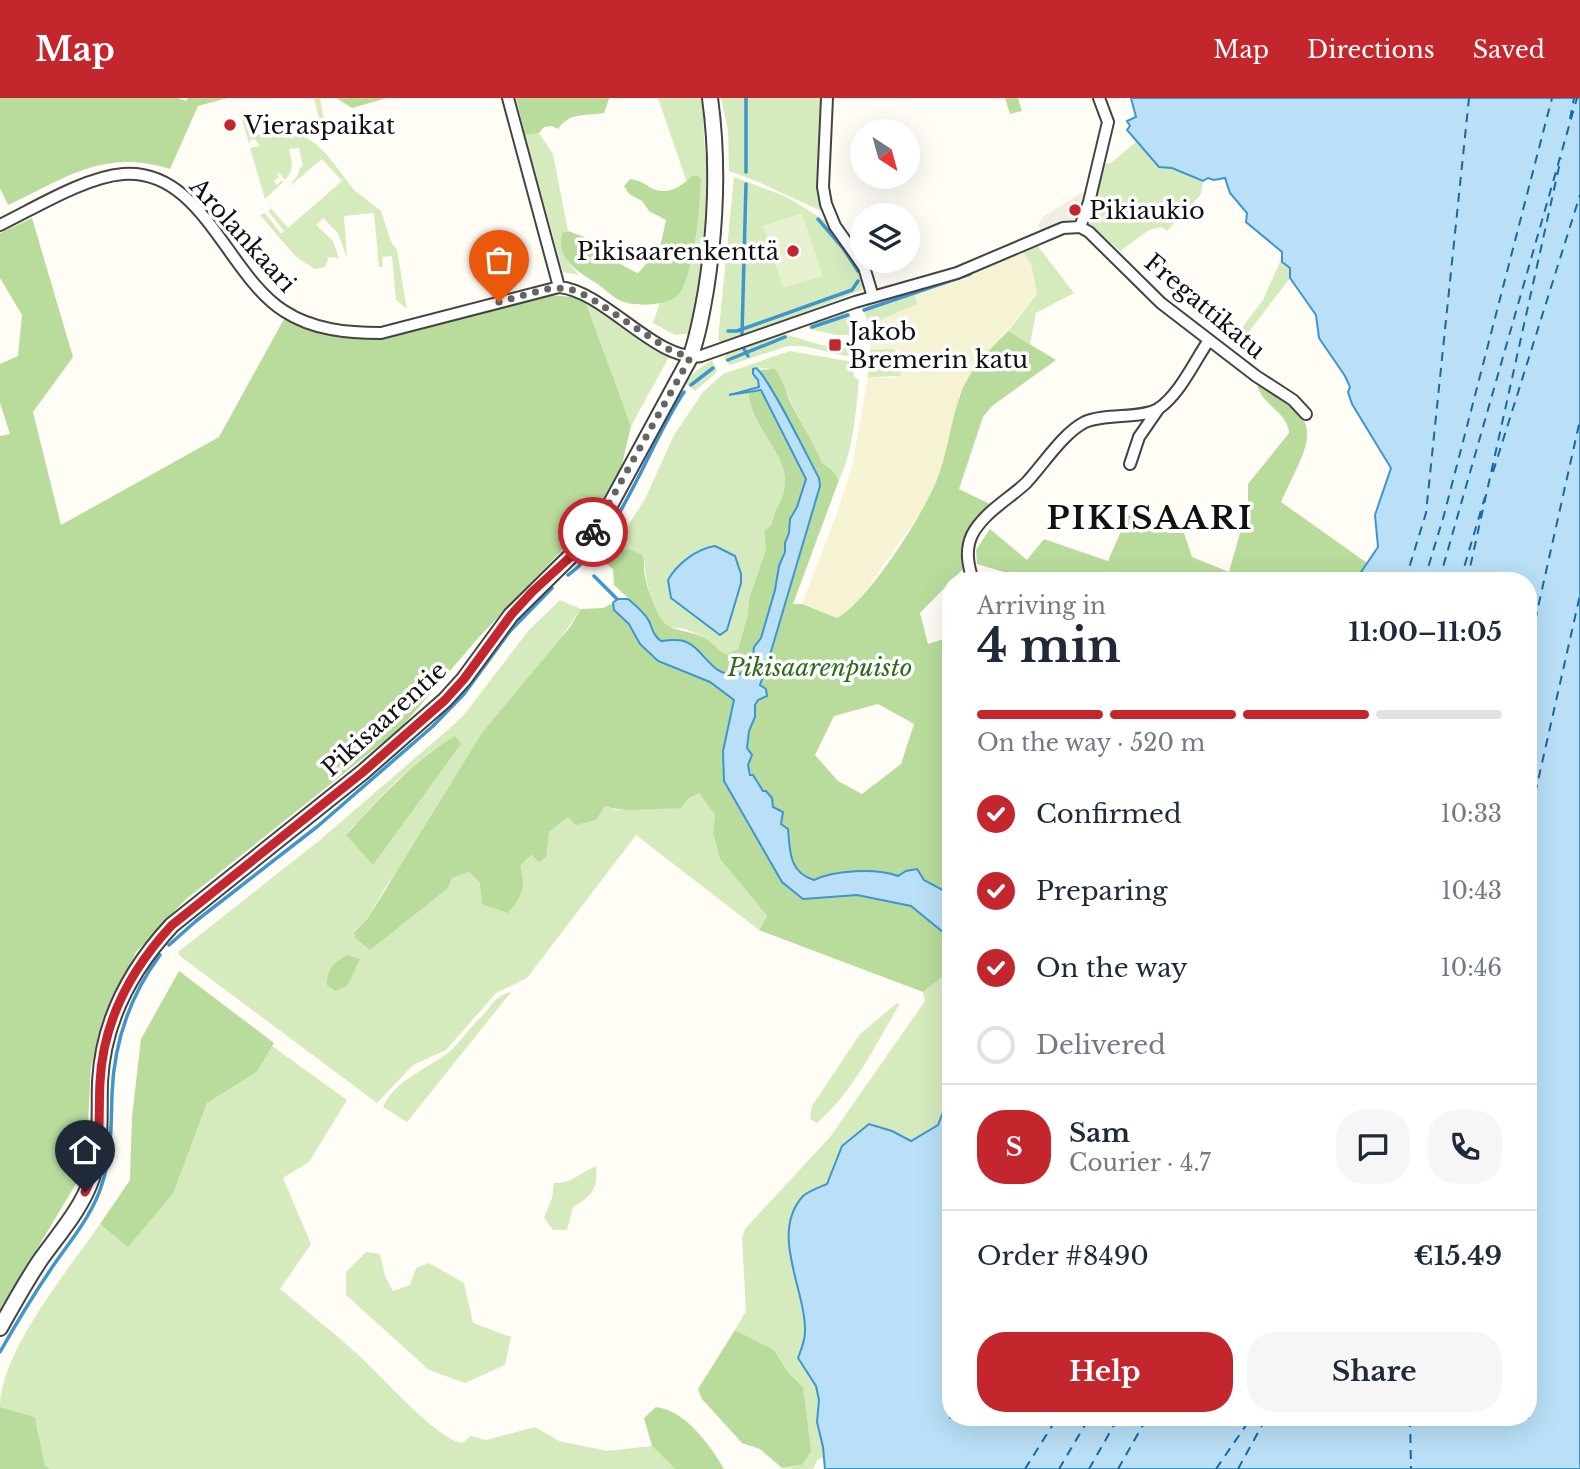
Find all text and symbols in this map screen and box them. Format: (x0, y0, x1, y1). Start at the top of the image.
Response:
text: Map (35, 29, 115, 70)
text: Map (1213, 35, 1269, 64)
text: Directions (1307, 35, 1435, 64)
text: Saved (1473, 35, 1545, 64)
place label: Vieraspaikat (243, 111, 395, 140)
marker: Vieraspaikat (222, 117, 238, 133)
north arrow (850, 119, 920, 189)
map controls (850, 119, 920, 273)
street label: Arolankaari (183, 171, 302, 298)
place label: Pikiaukio (1089, 196, 1205, 225)
marker: Pikiaukio (1067, 202, 1083, 218)
button: layers (850, 203, 920, 273)
pin (469, 230, 529, 302)
place label: Pikisaarenkenttä (577, 237, 780, 266)
icon: bag (480, 241, 518, 279)
marker: Pikisaarenkenttä (785, 243, 801, 259)
street label: Fregattikatu (1139, 247, 1271, 365)
place label: Jakob Bremerin katu (846, 317, 1028, 374)
marker: Jakob Bremerin katu (827, 337, 843, 353)
courier (558, 497, 628, 567)
district label: PIKISAARI (1047, 498, 1253, 538)
icon: bike (574, 513, 612, 551)
text: Arriving in (977, 592, 1106, 620)
text: 11:00–11:05 (1349, 616, 1502, 648)
text: 4 min (977, 617, 1121, 674)
park label: Pikisaarenpuisto (727, 653, 912, 682)
street label: Pikisaarentie (316, 655, 452, 783)
text: On the way · 520 m (977, 729, 1205, 757)
icon: check (977, 795, 1015, 833)
text: Confirmed (1036, 798, 1181, 830)
text: 10:33 (1440, 800, 1502, 828)
icon: check (977, 872, 1015, 910)
text: Preparing (1036, 875, 1168, 907)
text: 10:43 (1441, 877, 1502, 905)
icon: check (977, 949, 1015, 987)
text: On the way (1036, 952, 1188, 984)
text: 10:46 (1441, 954, 1502, 982)
text: Delivered (1036, 1029, 1166, 1061)
button: chat (1336, 1110, 1410, 1184)
button: phone (1428, 1110, 1502, 1184)
text: Sam (1069, 1117, 1130, 1149)
pin (55, 1120, 115, 1192)
icon: home (66, 1131, 104, 1169)
text: S (1005, 1131, 1023, 1163)
text: Courier · 4.7 (1069, 1149, 1211, 1177)
text: Order #8490 (977, 1240, 1149, 1272)
text: €15.49 (1414, 1240, 1502, 1272)
button: Help (977, 1332, 1233, 1412)
button: Share (1247, 1332, 1502, 1412)

